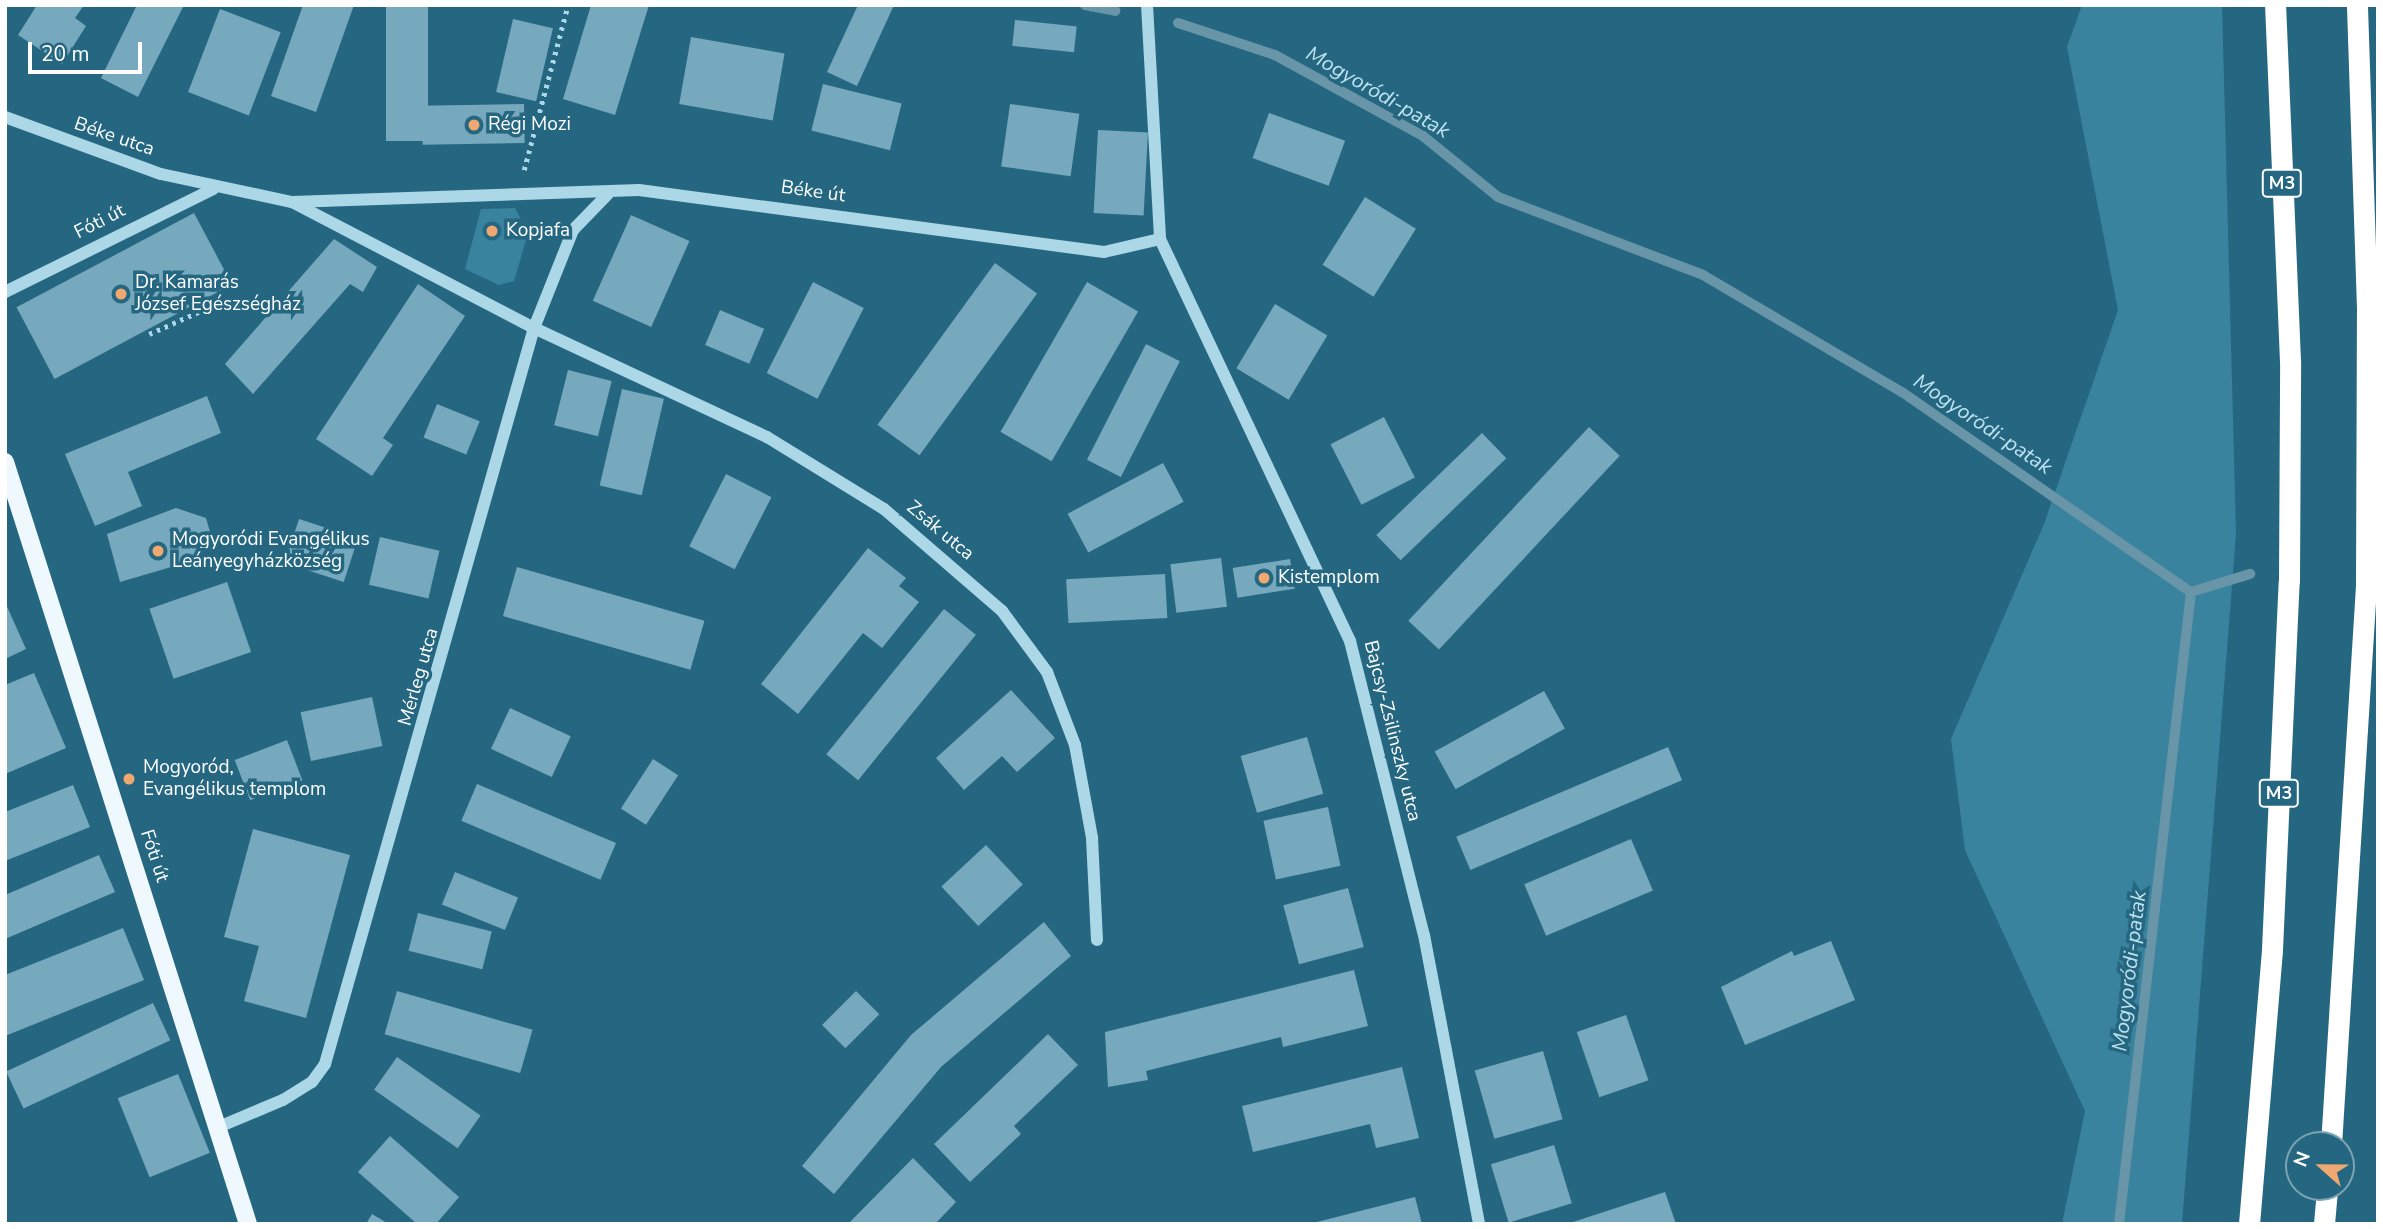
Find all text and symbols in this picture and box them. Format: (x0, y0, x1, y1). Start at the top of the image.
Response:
scale bar (32, 28, 145, 72)
text: 20 m (41, 40, 90, 68)
water label: Mogyoródi-patak (1302, 41, 1454, 143)
street label: Béke utca (71, 113, 157, 161)
place label: Régi Mozi (488, 114, 571, 136)
marker: Régi Mozi (466, 117, 482, 133)
road number: M3 (2261, 168, 2303, 198)
street label: Béke út (779, 176, 847, 208)
street label: Fóti út (71, 200, 129, 244)
place label: Kopjafa (506, 220, 570, 242)
marker: Kopjafa (484, 223, 500, 239)
place label: Dr. Kamarás József Egészségház (135, 272, 301, 316)
marker: Dr. Kamarás József Egészségház (113, 286, 129, 302)
water label: Mogyoródi-patak (1909, 368, 2057, 480)
street label: Zsák utca (902, 496, 978, 566)
place label: Mogyoródi Evangélikus Leányegyházközség (172, 529, 370, 573)
marker: Mogyoródi Evangélikus Leányegyházközség (150, 543, 166, 559)
place label: Kistemplom (1278, 567, 1380, 589)
marker: Kistemplom (1256, 570, 1272, 586)
street label: Mérleg utca (394, 625, 444, 729)
street label: Bajcsy-Zsilinszky utca (1358, 638, 1426, 824)
place label: Mogyoród, Evangélikus templom (143, 757, 326, 801)
marker: Mogyoród, Evangélikus templom (121, 771, 137, 787)
road number: M3 (2258, 778, 2300, 808)
street label: Fóti út (135, 827, 173, 885)
water label: Mogyoródi-patak (2107, 889, 2151, 1053)
north arrow (2285, 1131, 2355, 1201)
text: N (2288, 1148, 2317, 1170)

